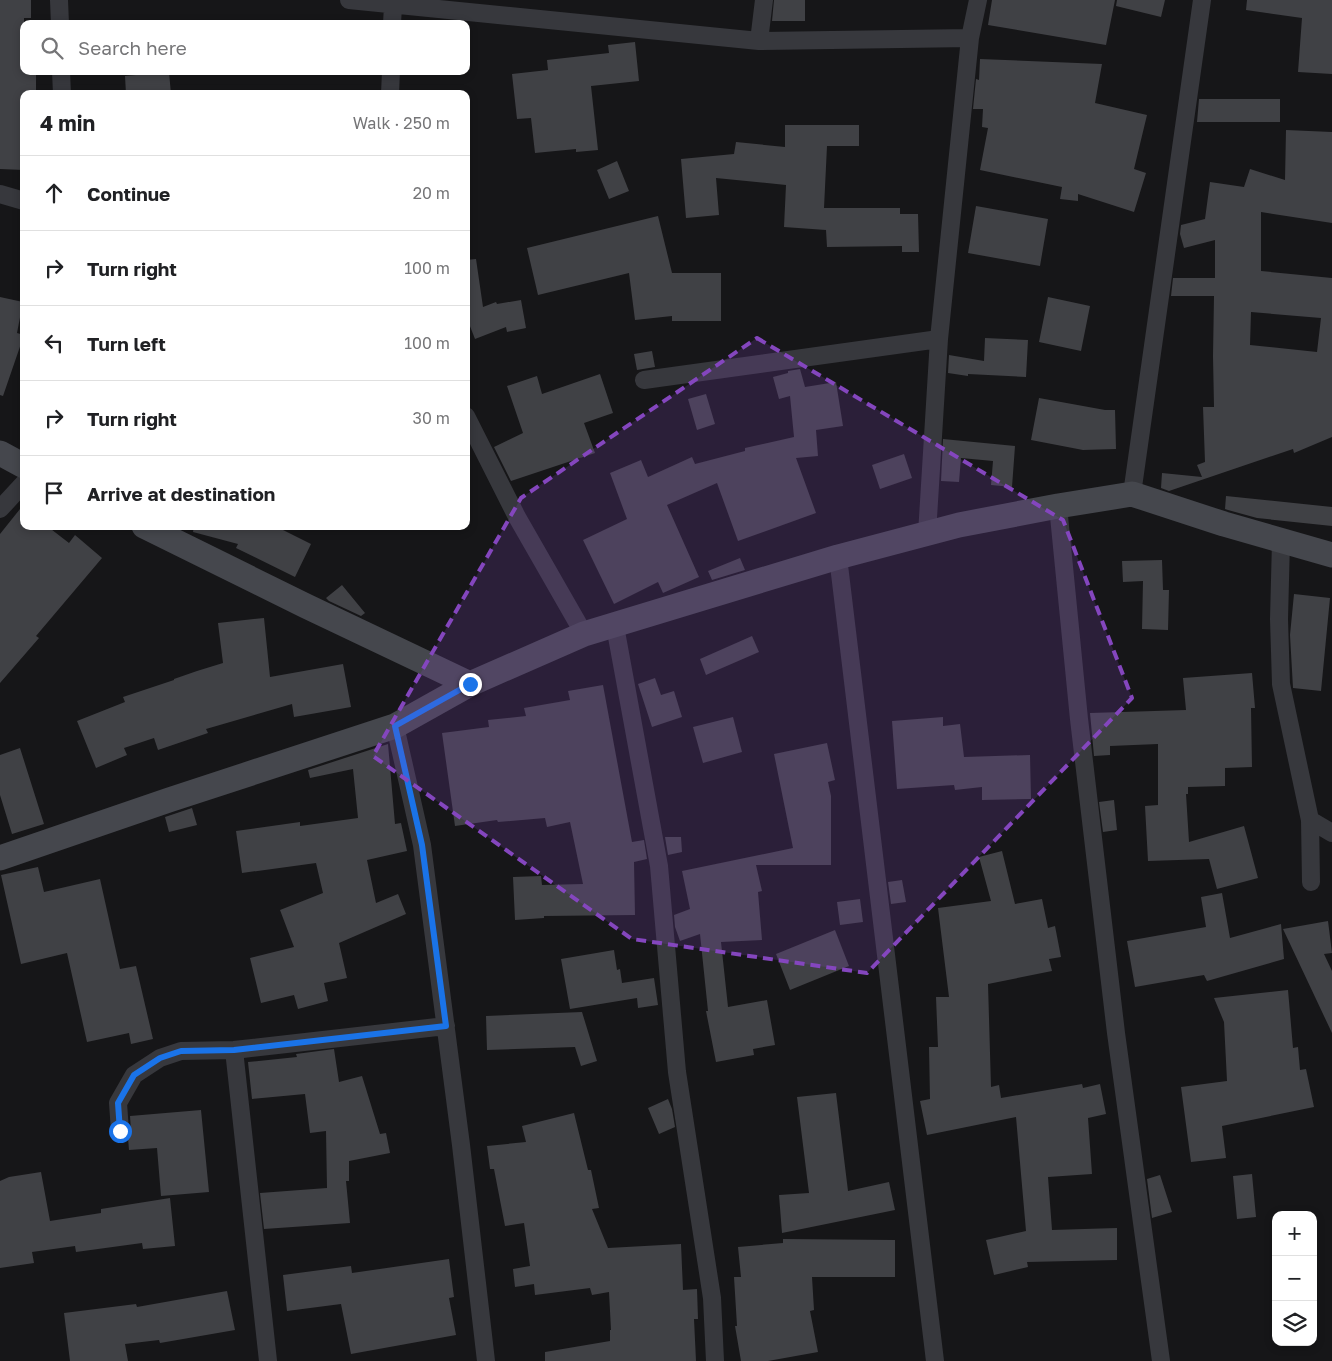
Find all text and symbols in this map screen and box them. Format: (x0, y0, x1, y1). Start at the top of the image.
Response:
search box (20, 20, 470, 75)
icon: search (38, 34, 66, 62)
text: Search here (78, 36, 187, 59)
text: 4 min (40, 110, 95, 136)
text: Walk · 250 m (353, 113, 450, 133)
icon: ahead (40, 179, 68, 207)
text: Continue (87, 182, 170, 205)
text: 20 m (413, 183, 450, 203)
icon: right (40, 254, 68, 282)
text: Turn right (87, 257, 177, 280)
text: 100 m (404, 258, 450, 278)
icon: left (40, 329, 68, 357)
text: Turn left (87, 332, 166, 355)
text: 100 m (404, 333, 450, 353)
icon: right (40, 404, 68, 432)
text: Turn right (87, 407, 177, 430)
text: 30 m (413, 408, 450, 428)
icon: arrive (40, 479, 68, 507)
text: Arrive at destination (87, 482, 275, 505)
route end (459, 673, 482, 696)
route start (109, 1120, 132, 1143)
map controls (1272, 1211, 1317, 1346)
button: + (1272, 1211, 1317, 1256)
button: − (1272, 1256, 1317, 1301)
button: layers (1272, 1301, 1317, 1346)

